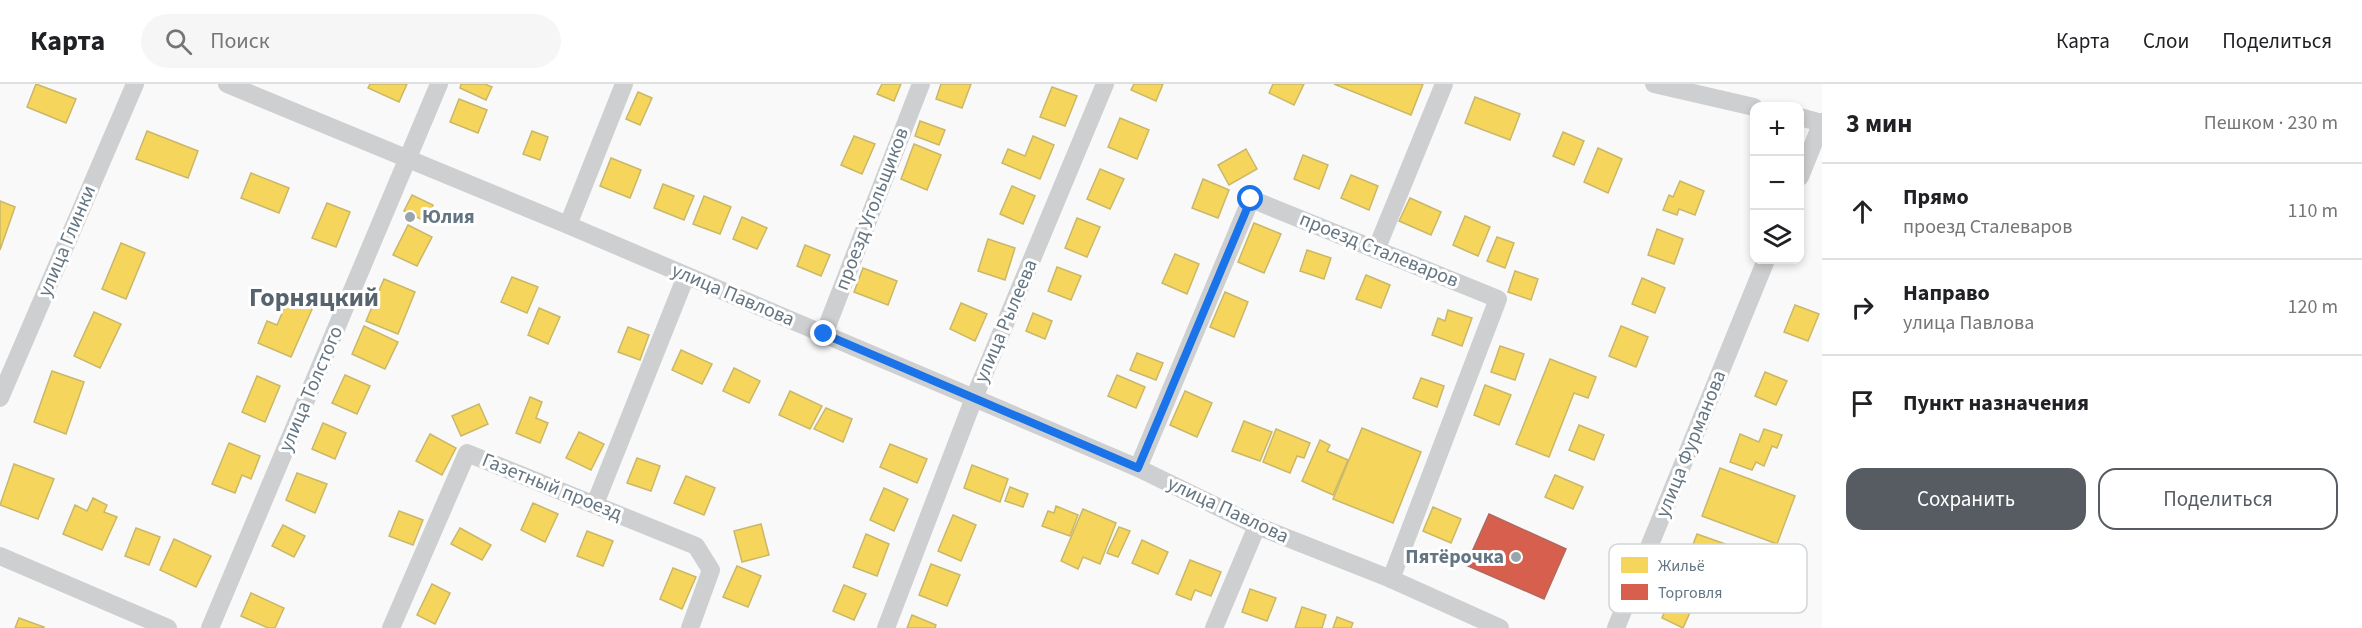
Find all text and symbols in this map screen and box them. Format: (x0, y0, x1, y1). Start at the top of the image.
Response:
search box (141, 14, 561, 68)
text: Карта (30, 21, 105, 61)
icon: search (162, 25, 195, 58)
text: Поиск (210, 25, 270, 57)
text: Карта (2056, 26, 2110, 56)
text: Слои (2143, 26, 2189, 56)
text: Поделиться (2222, 26, 2332, 56)
map controls (1750, 102, 1804, 264)
button: + (1750, 102, 1804, 156)
text: 3 мин (1846, 105, 1912, 142)
text: Пешком · 230 m (2204, 109, 2338, 137)
street label: проезд Угольщиков (828, 124, 916, 294)
button: − (1750, 156, 1804, 210)
street label: улица Глинки (31, 181, 103, 301)
text: Прямо (1903, 181, 1969, 213)
route start (1237, 185, 1263, 211)
icon: ahead (1846, 195, 1879, 228)
text: 110 m (2288, 197, 2338, 225)
place label: Юлия (422, 203, 475, 231)
street label: проезд Сталеваров (1295, 205, 1463, 295)
marker: Юлия (403, 210, 417, 224)
button: layers (1750, 210, 1804, 264)
text: проезд Сталеваров (1903, 213, 2072, 241)
street label: улица Рылеева (967, 255, 1045, 387)
street label: улица Павлова (667, 256, 799, 334)
text: Направо (1903, 277, 1990, 309)
district label: Горняцкий (249, 279, 379, 316)
icon: right (1846, 291, 1879, 324)
text: 120 m (2288, 293, 2338, 321)
text: улица Павлова (1903, 309, 2034, 337)
route end (810, 320, 836, 346)
street label: улица Толстого (272, 322, 350, 456)
street label: улица Фурманова (1649, 366, 1733, 522)
icon: arrive (1846, 387, 1879, 420)
text: Пункт назначения (1903, 387, 2089, 419)
street label: Газетный проезд (478, 446, 627, 528)
button: Сохранить (1846, 468, 2086, 530)
button: Поделиться (2098, 468, 2338, 530)
street label: улица Павлова (1163, 470, 1293, 550)
place label: Пятёрочка (1405, 543, 1504, 571)
legend (1609, 544, 1807, 613)
marker: Пятёрочка (1509, 550, 1523, 564)
text: Жильё (1658, 555, 1705, 577)
text: Торговля (1658, 582, 1723, 604)

